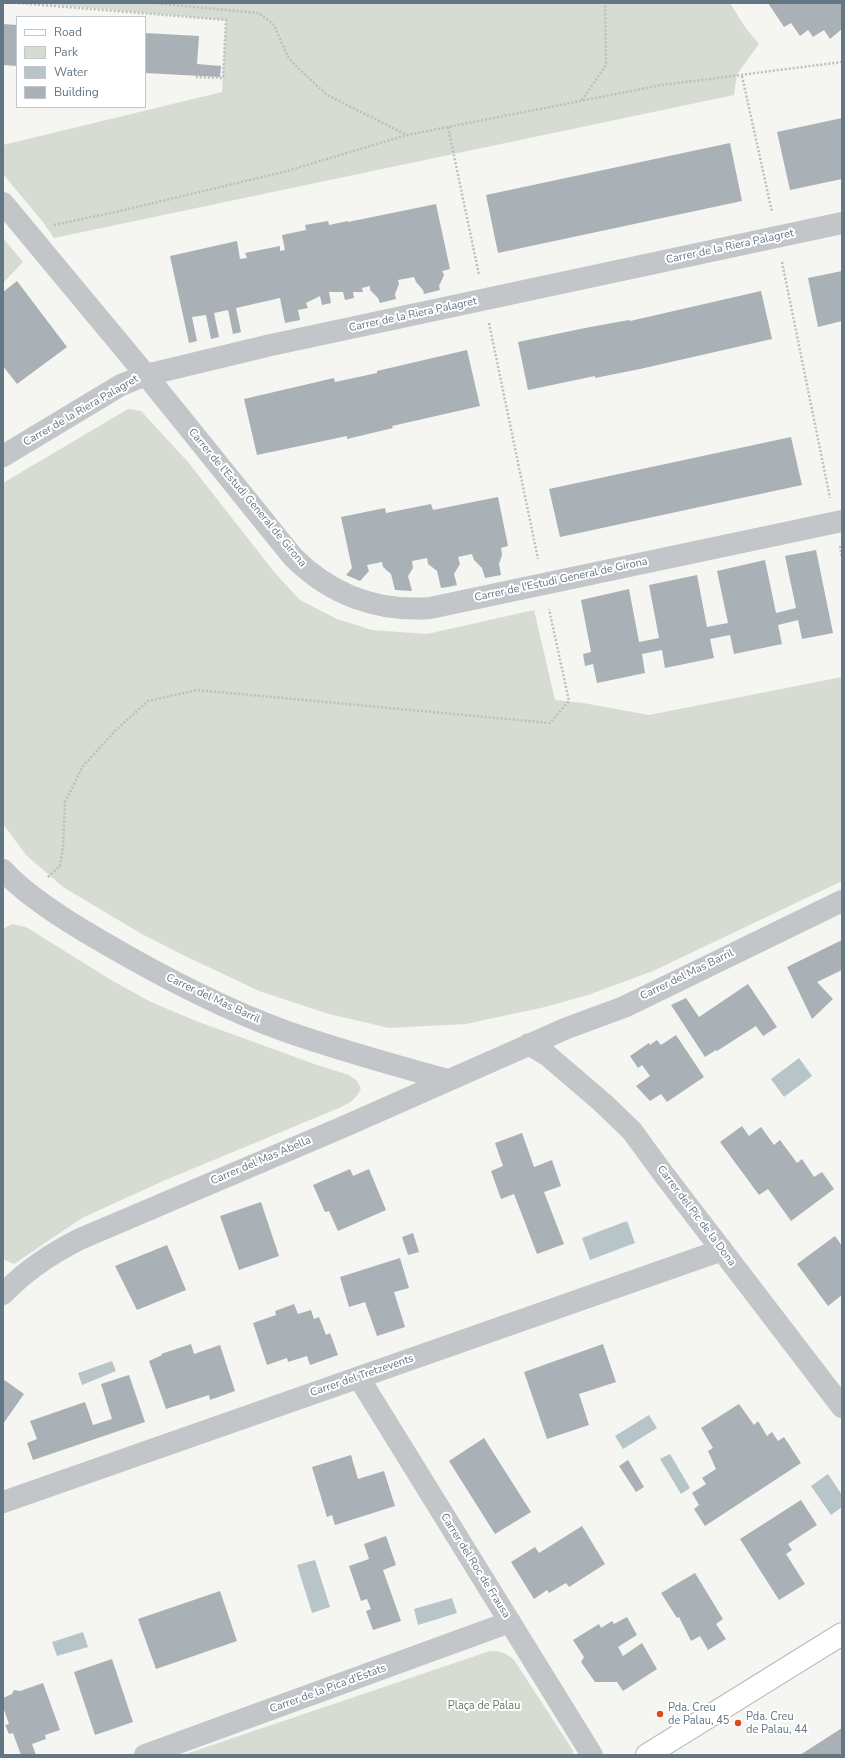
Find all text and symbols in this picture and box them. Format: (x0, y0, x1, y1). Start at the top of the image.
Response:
legend (16, 16, 146, 108)
text: Road (54, 24, 82, 40)
text: Park (54, 44, 78, 60)
text: Water (54, 64, 88, 80)
text: Building (54, 84, 99, 100)
street label: Carrer de la Riera Palagret (665, 227, 795, 267)
street label: Carrer de la Riera Palagret (348, 295, 478, 335)
street label: Carrer de la Riera Palagret (21, 373, 141, 449)
street label: Carrer de l'Estudi General de Girona (185, 426, 309, 570)
street label: Carrer de l'Estudi General de Girona (473, 555, 649, 605)
street label: Carrer del Mas Barril (638, 947, 736, 1003)
street label: Carrer del Mas Barril (164, 971, 262, 1027)
street label: Carrer del Mas Abella (209, 1134, 313, 1188)
street label: Carrer del Pic de la Dona (654, 1163, 738, 1269)
street label: Carrer del Tretzevents (308, 1352, 416, 1400)
street label: Carrer del Roc de Frausa (437, 1511, 513, 1621)
street label: Carrer de la Pica d'Estats (268, 1662, 388, 1716)
park label: Plaça de Palau (448, 1699, 520, 1713)
place label: Pda. Creu de Palau, 45 (668, 1701, 729, 1727)
marker: Pda. Creu de Palau, 45 (655, 1709, 665, 1719)
place label: Pda. Creu de Palau, 44 (746, 1710, 807, 1736)
marker: Pda. Creu de Palau, 44 (733, 1718, 743, 1728)

